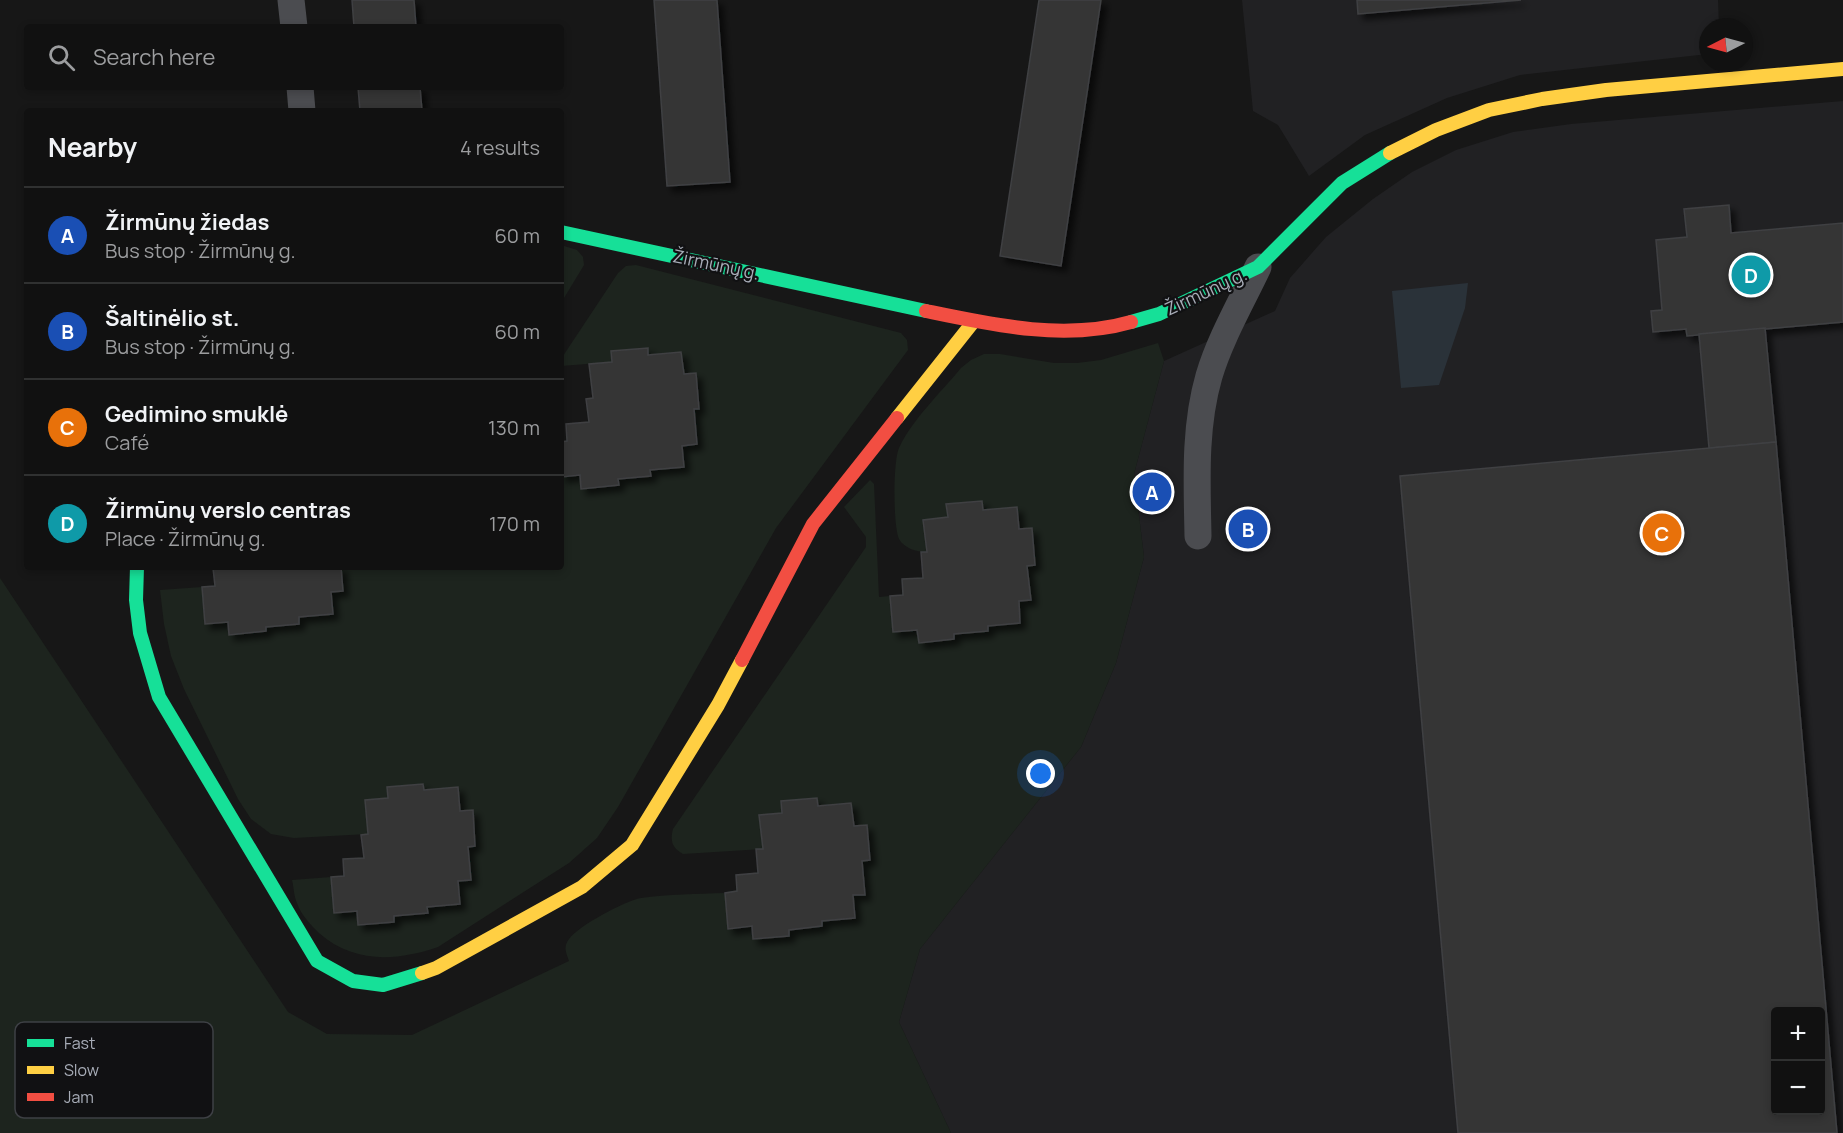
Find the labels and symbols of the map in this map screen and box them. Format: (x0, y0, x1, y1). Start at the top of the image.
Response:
north arrow (1699, 18, 1753, 72)
street label: Žirmūnų g. (671, 243, 762, 285)
pin: D (1732, 252, 1770, 298)
street label: Žirmūnų g. (1161, 262, 1250, 321)
pin: A (1132, 470, 1172, 514)
pin: B (1228, 506, 1268, 552)
pin: C (1642, 510, 1682, 556)
your location (1026, 759, 1055, 788)
legend (15, 1022, 213, 1118)
text: Fast (64, 1032, 95, 1054)
text: Slow (64, 1059, 99, 1081)
text: Jam (64, 1086, 94, 1108)

